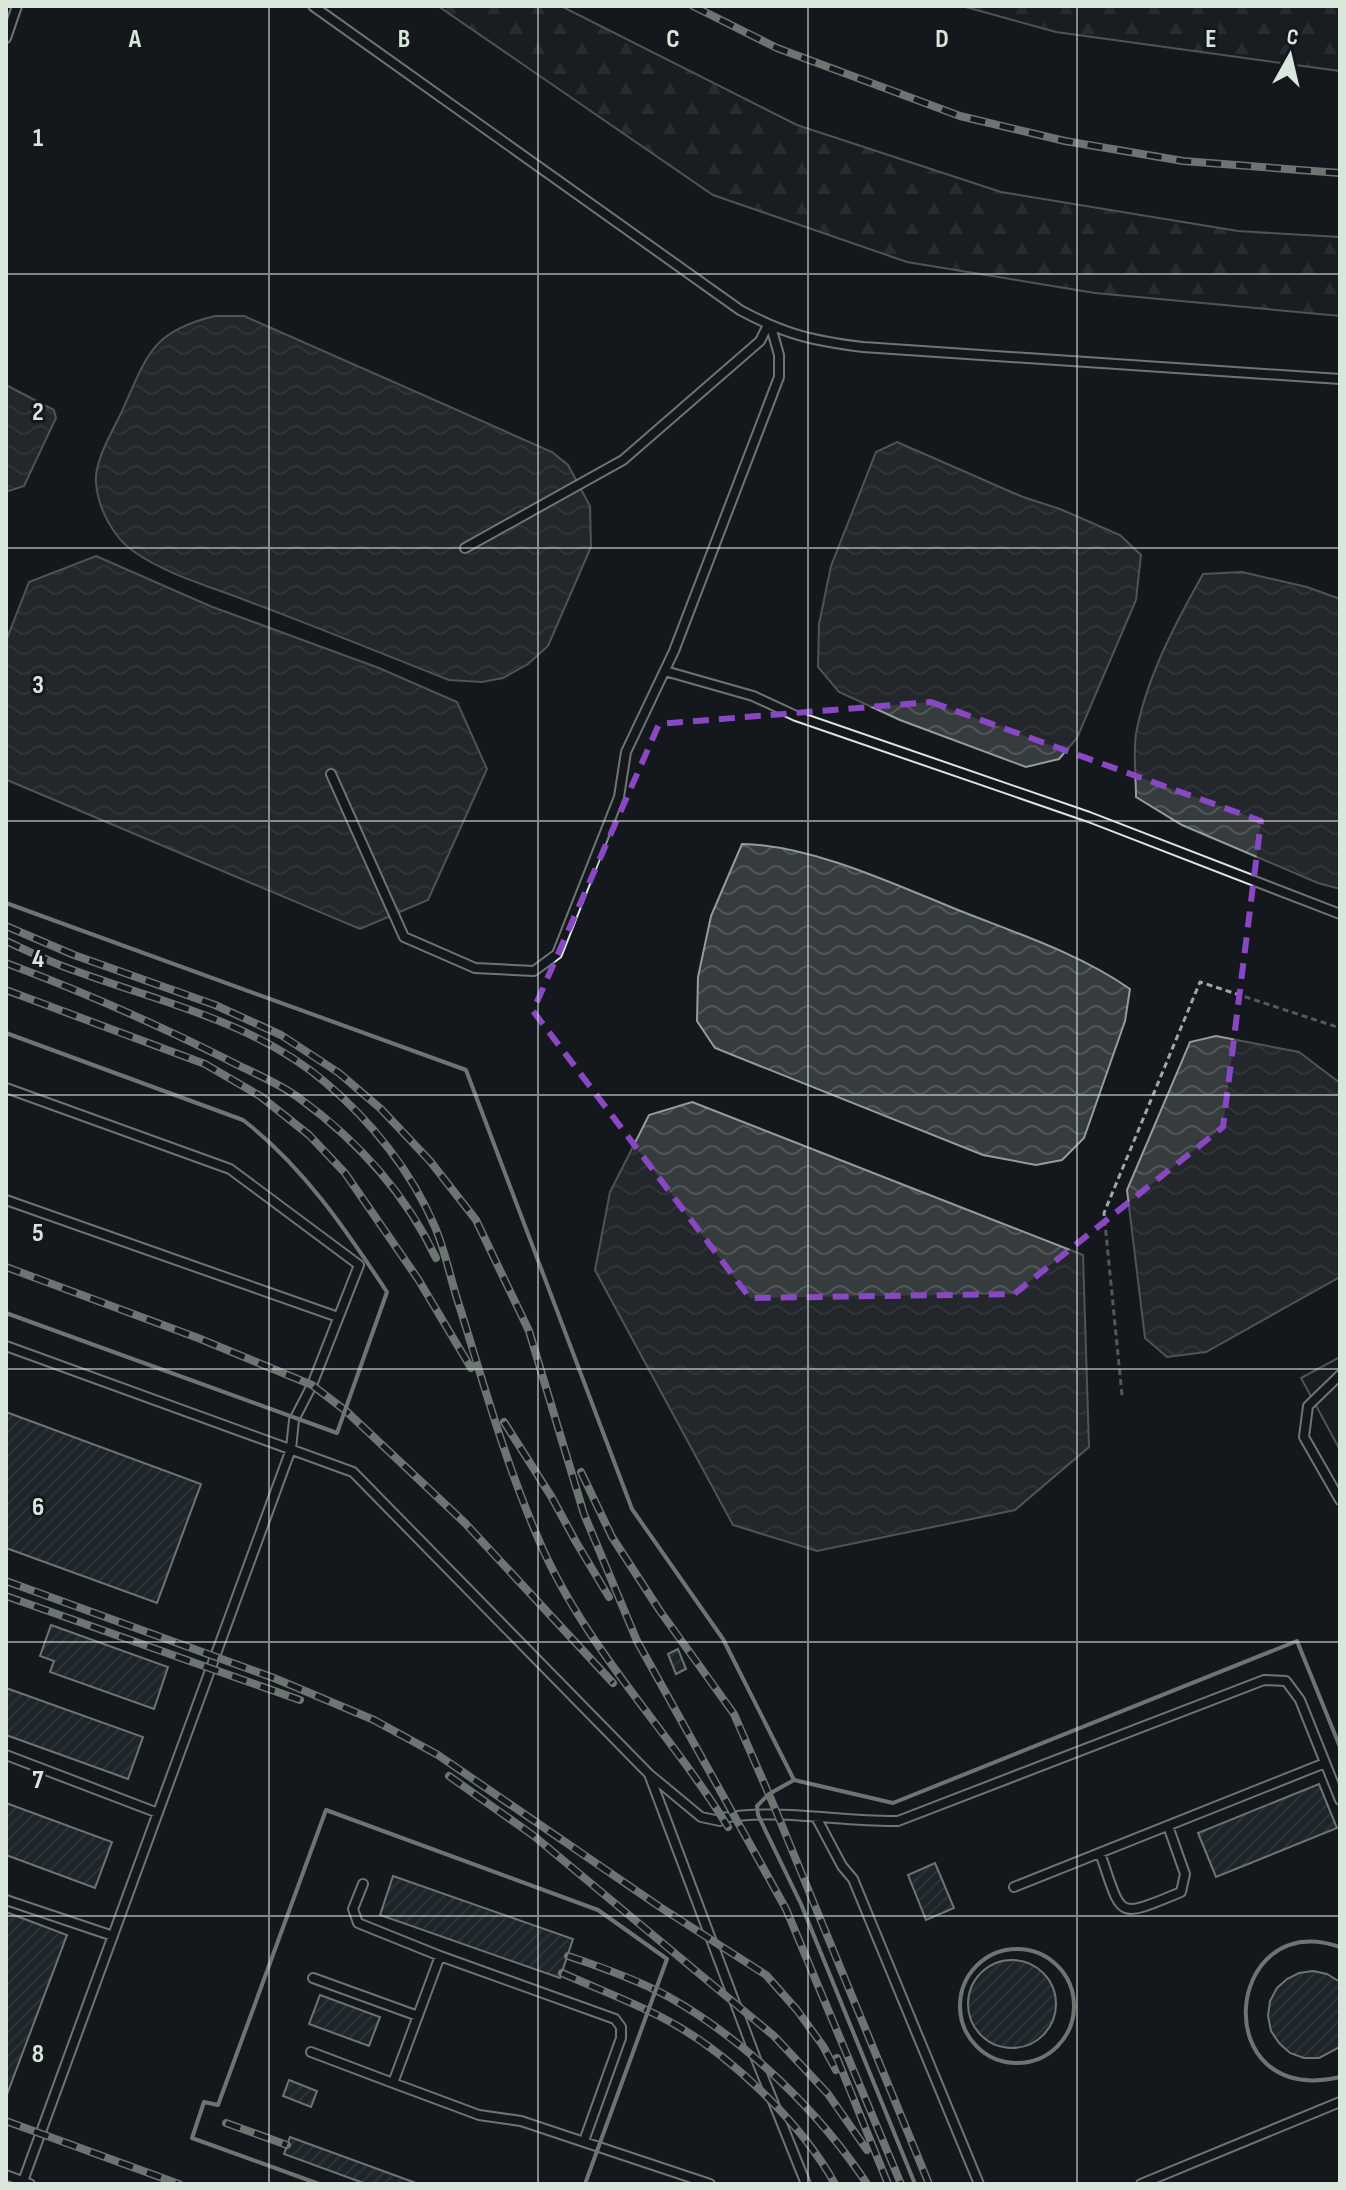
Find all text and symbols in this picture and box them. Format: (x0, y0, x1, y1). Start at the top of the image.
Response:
north arrow (1250, 16, 1330, 96)
text: A (128, 24, 142, 55)
text: B (398, 24, 410, 55)
text: C (666, 24, 680, 55)
text: D (935, 24, 949, 55)
text: E (1205, 24, 1217, 55)
text: С (1285, 24, 1300, 52)
text: 1 (33, 123, 43, 154)
text: 2 (32, 397, 44, 428)
text: 3 (32, 670, 44, 701)
text: 4 (32, 944, 44, 975)
text: 5 (32, 1218, 44, 1249)
text: 6 (32, 1492, 44, 1523)
text: 7 (32, 1765, 44, 1796)
text: 8 (32, 2039, 44, 2070)

